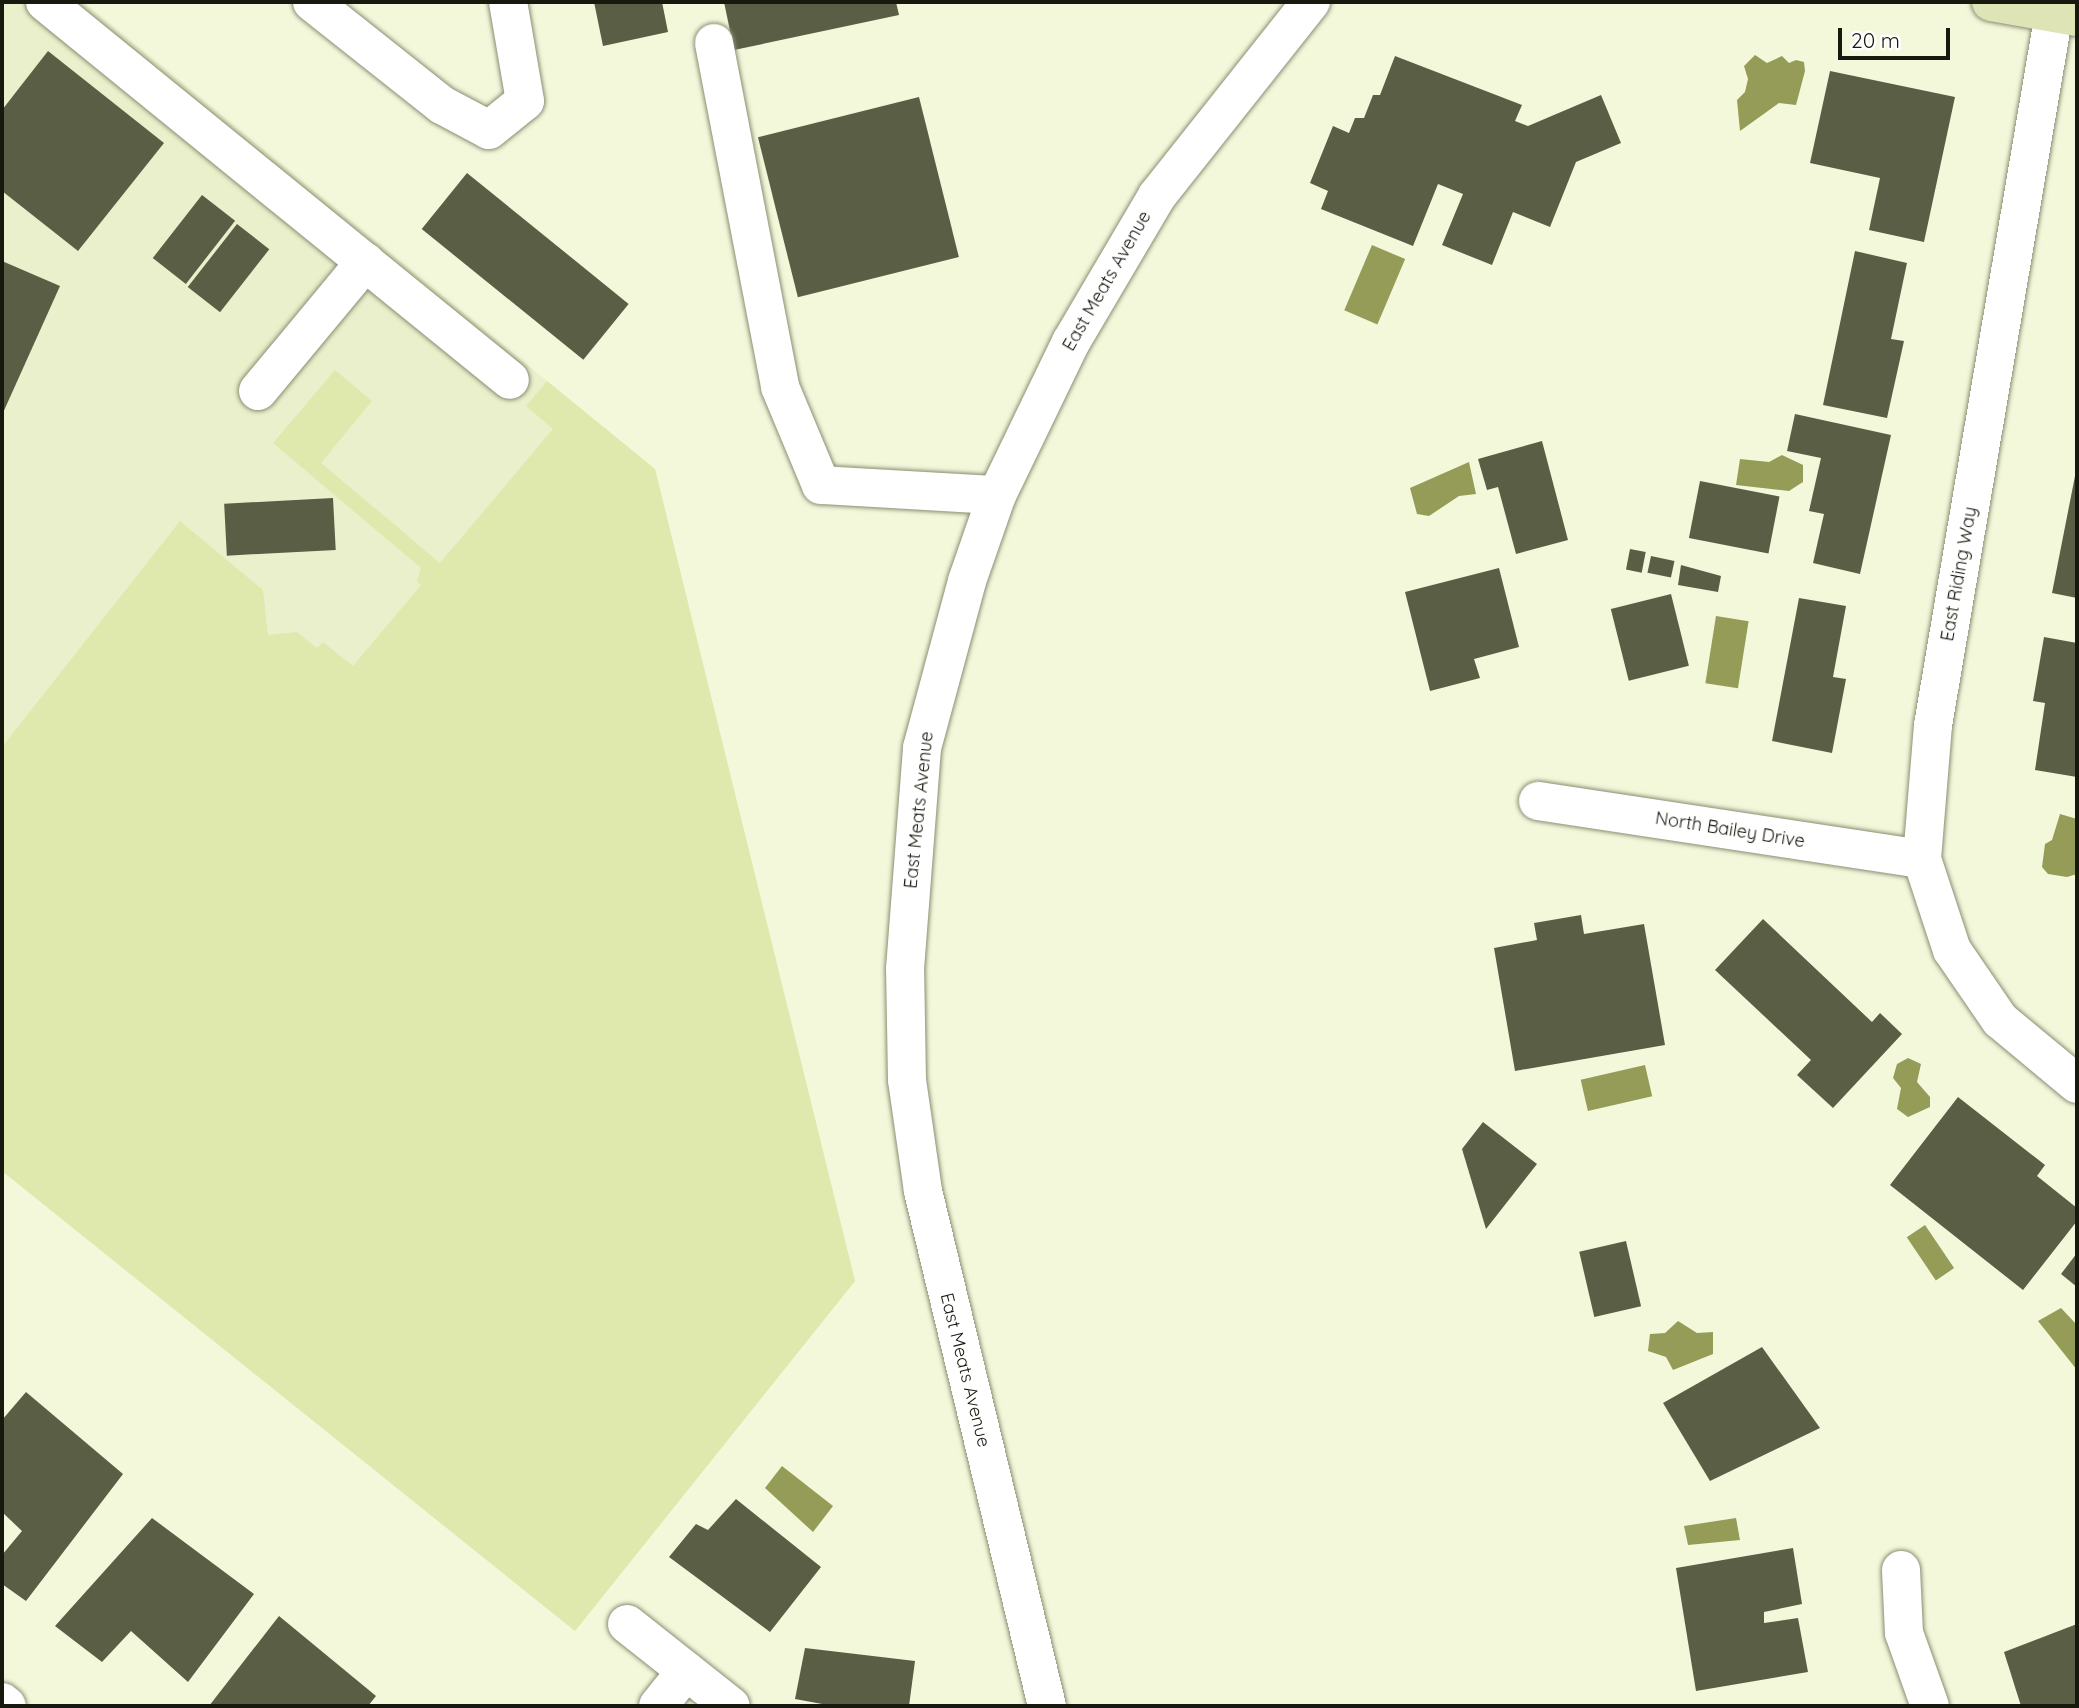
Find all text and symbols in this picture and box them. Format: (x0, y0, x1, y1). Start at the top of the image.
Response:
scale bar (1841, 14, 1953, 58)
text: 20 m (1851, 27, 1900, 53)
street label: East Meats Avenue (1058, 207, 1156, 355)
street label: East Riding Way (1937, 505, 1981, 643)
street label: East Meats Avenue (900, 730, 938, 890)
street label: North Bailey Drive (1654, 808, 1806, 852)
street label: East Meats Avenue (935, 1291, 995, 1449)

